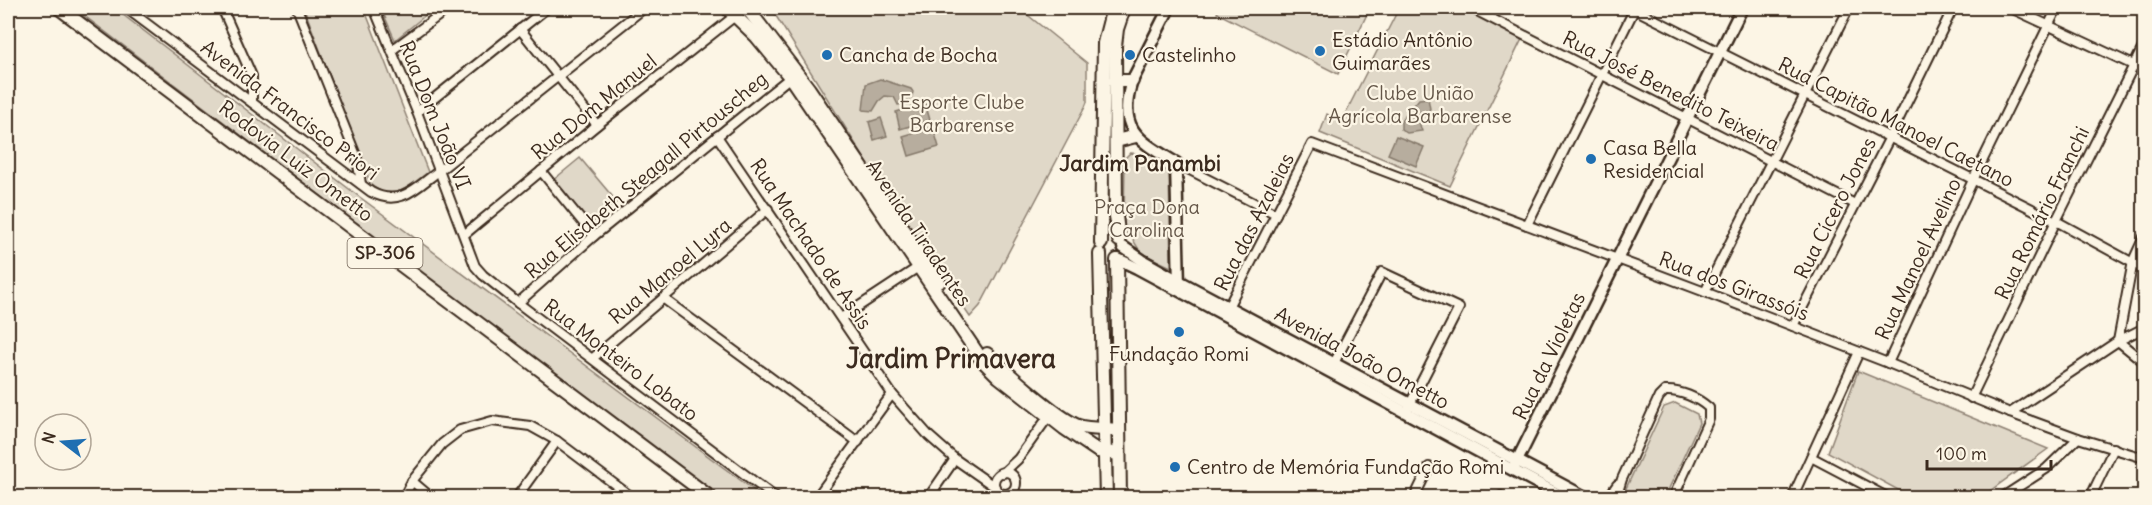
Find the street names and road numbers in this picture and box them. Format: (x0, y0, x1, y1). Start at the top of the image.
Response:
street label: Rua José Benedito Teixeira (1559, 25, 1784, 156)
street label: Avenida Francisco Priori (196, 34, 384, 185)
street label: Rua Dom João VI (394, 37, 477, 193)
street label: Rua Dom Manuel (526, 48, 661, 165)
street label: Rua Capitão Manoel Caetano (1774, 51, 2018, 192)
street label: Rua Elisabeth Steagall Pirtouscheg (519, 66, 772, 284)
street label: Rodovia Luiz Ometto (214, 94, 378, 227)
street label: Rua Romário Franchi (1989, 122, 2094, 303)
street label: Rua Cícero Jones (1788, 133, 1881, 283)
street label: Rua das Azaleias (1208, 149, 1299, 295)
street label: Rua Machado de Assis (745, 154, 878, 334)
street label: Avenida Tiradentes (861, 155, 978, 311)
street label: Rua Manoel Avelino (1869, 174, 1966, 344)
street label: Rua Manoel Lyra (603, 212, 736, 329)
road number: SP-306 (348, 238, 422, 268)
street label: Rua dos Girassóis (1656, 245, 1813, 326)
street label: Rua da Violetas (1507, 288, 1590, 424)
street label: Rua Monteiro Lobato (539, 293, 704, 426)
street label: Avenida João Ometto (1271, 301, 1454, 414)

